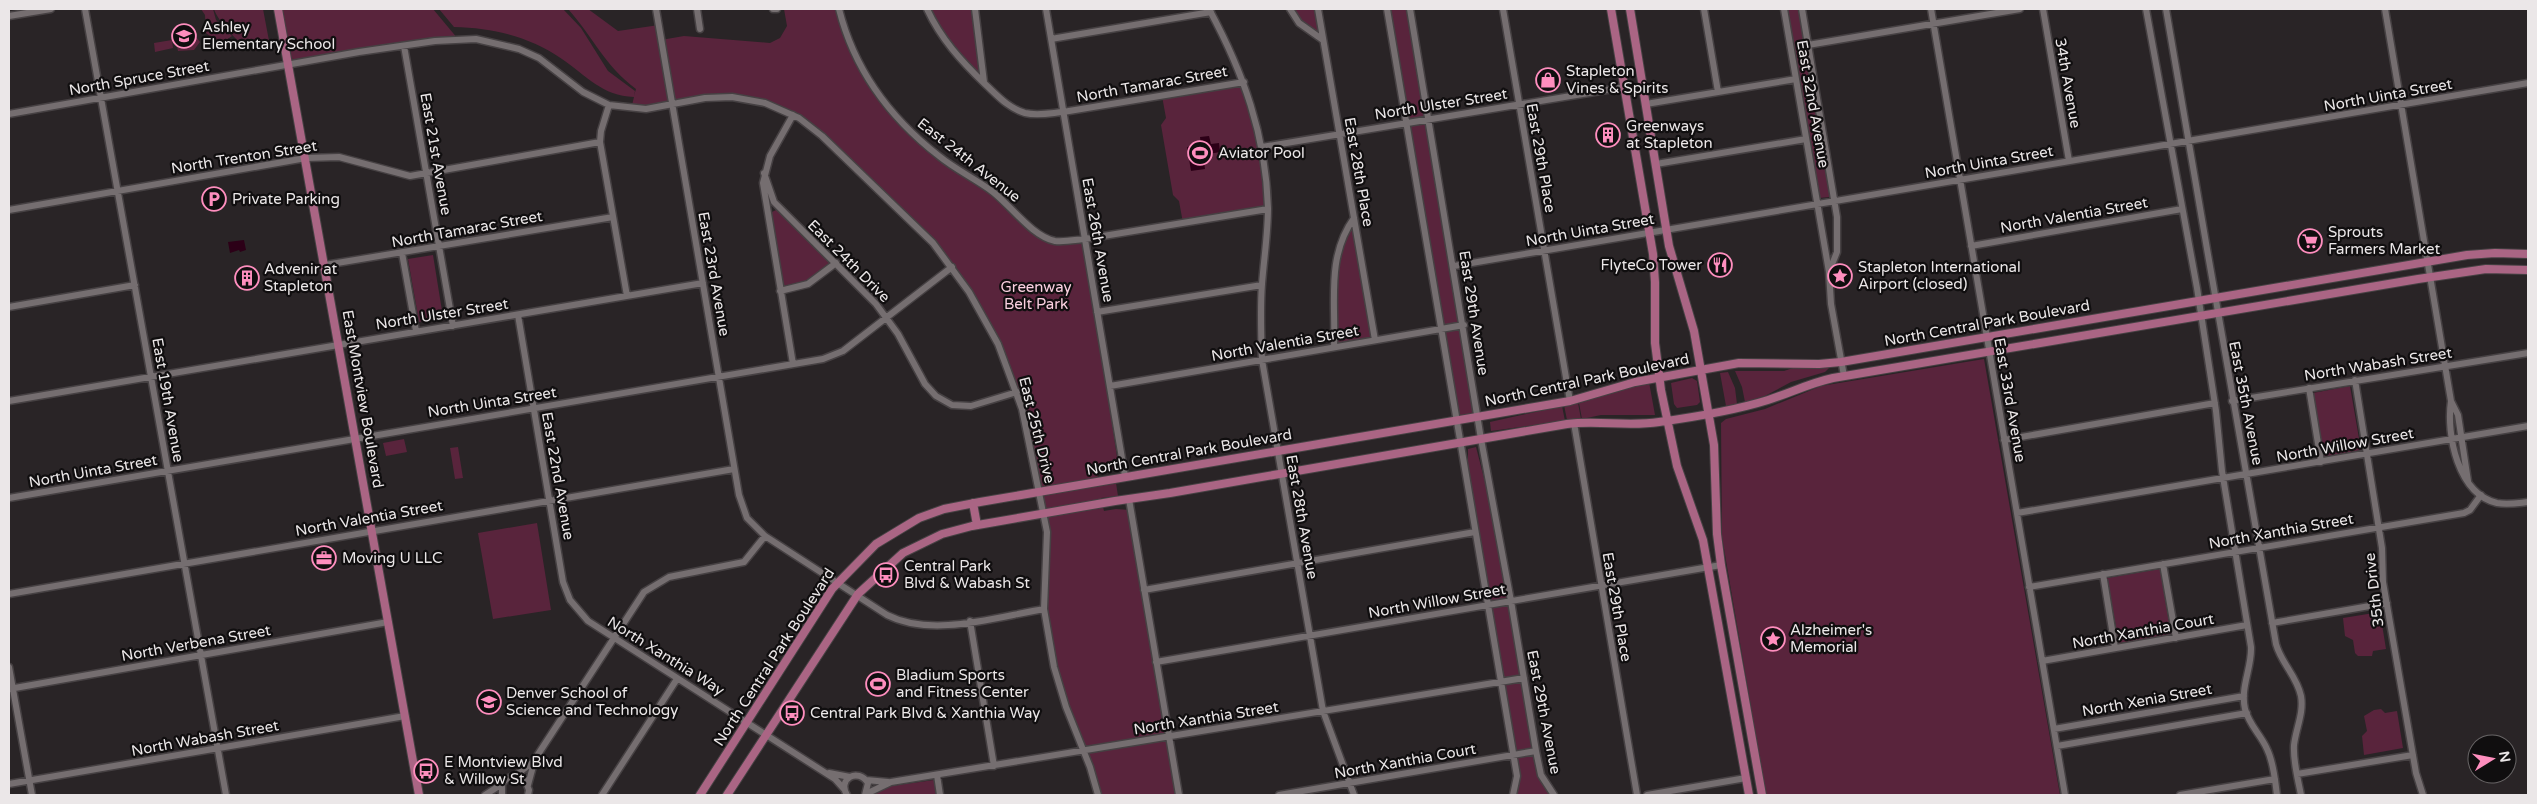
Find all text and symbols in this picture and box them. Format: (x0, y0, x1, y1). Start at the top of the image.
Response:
place label: Ashley Elementary School (202, 18, 335, 53)
school or university icon: Ashley Elementary School (171, 23, 197, 49)
street label: 34th Avenue (2051, 36, 2085, 130)
street label: East 32nd Avenue (1793, 39, 1833, 169)
street label: North Spruce Street (67, 57, 211, 99)
street label: North Tamarac Street (1075, 62, 1229, 106)
place label: Stapleton Vines & Spirits (1566, 62, 1668, 97)
shop icon: Stapleton Vines & Spirits (1535, 67, 1561, 93)
street label: North Uinta Street (2322, 75, 2454, 115)
street label: North Ulster Street (1373, 85, 1509, 123)
street label: East 21st Avenue (416, 91, 456, 217)
street label: East 29th Place (1523, 102, 1559, 214)
street label: East 24th Avenue (914, 114, 1024, 206)
street label: East 28th Place (1341, 116, 1377, 228)
place label: Greenways at Stapleton (1626, 117, 1713, 152)
building icon: Greenways at Stapleton (1595, 122, 1621, 148)
street label: North Trenton Street (170, 137, 318, 177)
sports icon: Aviator Pool (1187, 140, 1213, 166)
street label: North Uinta Street (1923, 142, 2055, 182)
place label: Aviator Pool (1218, 144, 1305, 162)
street label: East 26th Avenue (1078, 176, 1118, 304)
parking icon: Private Parking (201, 186, 227, 212)
place label: Private Parking (232, 190, 340, 208)
street label: North Valentia Street (1999, 193, 2149, 237)
street label: North Tamarac Street (390, 207, 544, 251)
street label: East 23rd Avenue (694, 210, 734, 338)
street label: North Uinta Street (1524, 210, 1656, 250)
street label: East 24th Drive (804, 216, 894, 306)
place label: Sprouts Farmers Market (2328, 223, 2440, 258)
supermarket icon: Sprouts Farmers Market (2297, 228, 2323, 254)
street label: East 29th Avenue (1455, 249, 1493, 377)
restaurant icon: FlyteCo Tower (1707, 252, 1733, 278)
place label: FlyteCo Tower (1600, 256, 1702, 274)
place label: Stapleton International Airport (closed) (1858, 258, 2021, 293)
place label: Advenir at Stapleton (264, 260, 338, 295)
place icon: Stapleton International Airport (closed) (1827, 263, 1853, 289)
building icon: Advenir at Stapleton (234, 265, 260, 291)
park label: Greenway Belt Park (1001, 278, 1072, 313)
street label: North Ulster Street (374, 295, 510, 333)
street label: North Central Park Boulevard (1883, 296, 2091, 350)
street label: East Montview Boulevard (338, 309, 388, 489)
street label: North Valentia Street (1210, 321, 1360, 365)
street label: East 19th Avenue (148, 336, 188, 464)
street label: East 33rd Avenue (1990, 336, 2030, 464)
street label: East 35th Avenue (2225, 339, 2267, 467)
street label: North Wabash Street (2303, 343, 2453, 385)
street label: North Central Park Boulevard (1483, 350, 1691, 410)
street label: East 25th Drive (1015, 375, 1059, 485)
street label: North Uinta Street (426, 383, 558, 421)
street label: East 22nd Avenue (538, 411, 578, 541)
street label: North Willow Street (2275, 424, 2415, 466)
street label: North Central Park Boulevard (1085, 425, 1293, 479)
street label: North Uinta Street (27, 451, 159, 491)
street label: East 28th Avenue (1282, 453, 1322, 581)
street label: North Valentia Street (294, 496, 444, 540)
street label: North Xanthia Street (2207, 509, 2355, 553)
office icon: Moving U LLC (311, 545, 337, 571)
place label: Moving U LLC (342, 549, 442, 567)
street label: East 29th Place (1599, 551, 1635, 663)
street label: 35th Drive (2361, 552, 2387, 628)
place label: Central Park Blvd & Wabash St (904, 557, 1030, 592)
bus stop icon: Central Park Blvd & Wabash St (873, 562, 899, 588)
street label: North Central Park Boulevard (710, 565, 838, 749)
street label: North Willow Street (1367, 580, 1507, 622)
street label: North Xanthia Court (2071, 610, 2216, 652)
street label: North Xanthia Way (604, 613, 728, 699)
street label: North Verbena Street (120, 621, 272, 665)
place label: Alzheimer's Memorial (1790, 621, 1872, 656)
place icon: Alzheimer's Memorial (1760, 626, 1786, 652)
street label: East 29th Avenue (1523, 648, 1565, 776)
place label: Bladium Sports and Fitness Center (896, 666, 1029, 701)
sports icon: Bladium Sports and Fitness Center (865, 671, 891, 697)
street label: North Xenia Street (2081, 680, 2214, 720)
place label: Denver School of Science and Technology (506, 684, 678, 719)
school or university icon: Denver School of Science and Technology (476, 689, 502, 715)
street label: North Xanthia Street (1132, 698, 1280, 738)
bus stop icon: Central Park Blvd & Xanthia Way (779, 700, 805, 726)
place label: Central Park Blvd & Xanthia Way (810, 704, 1040, 722)
street label: North Wabash Street (130, 716, 280, 760)
north arrow (2467, 734, 2517, 784)
street label: North Xanthia Court (1333, 740, 1478, 782)
text: N (2495, 750, 2514, 764)
place label: E Montview Blvd & Willow St (444, 753, 563, 788)
bus stop icon: E Montview Blvd & Willow St (413, 758, 439, 784)

